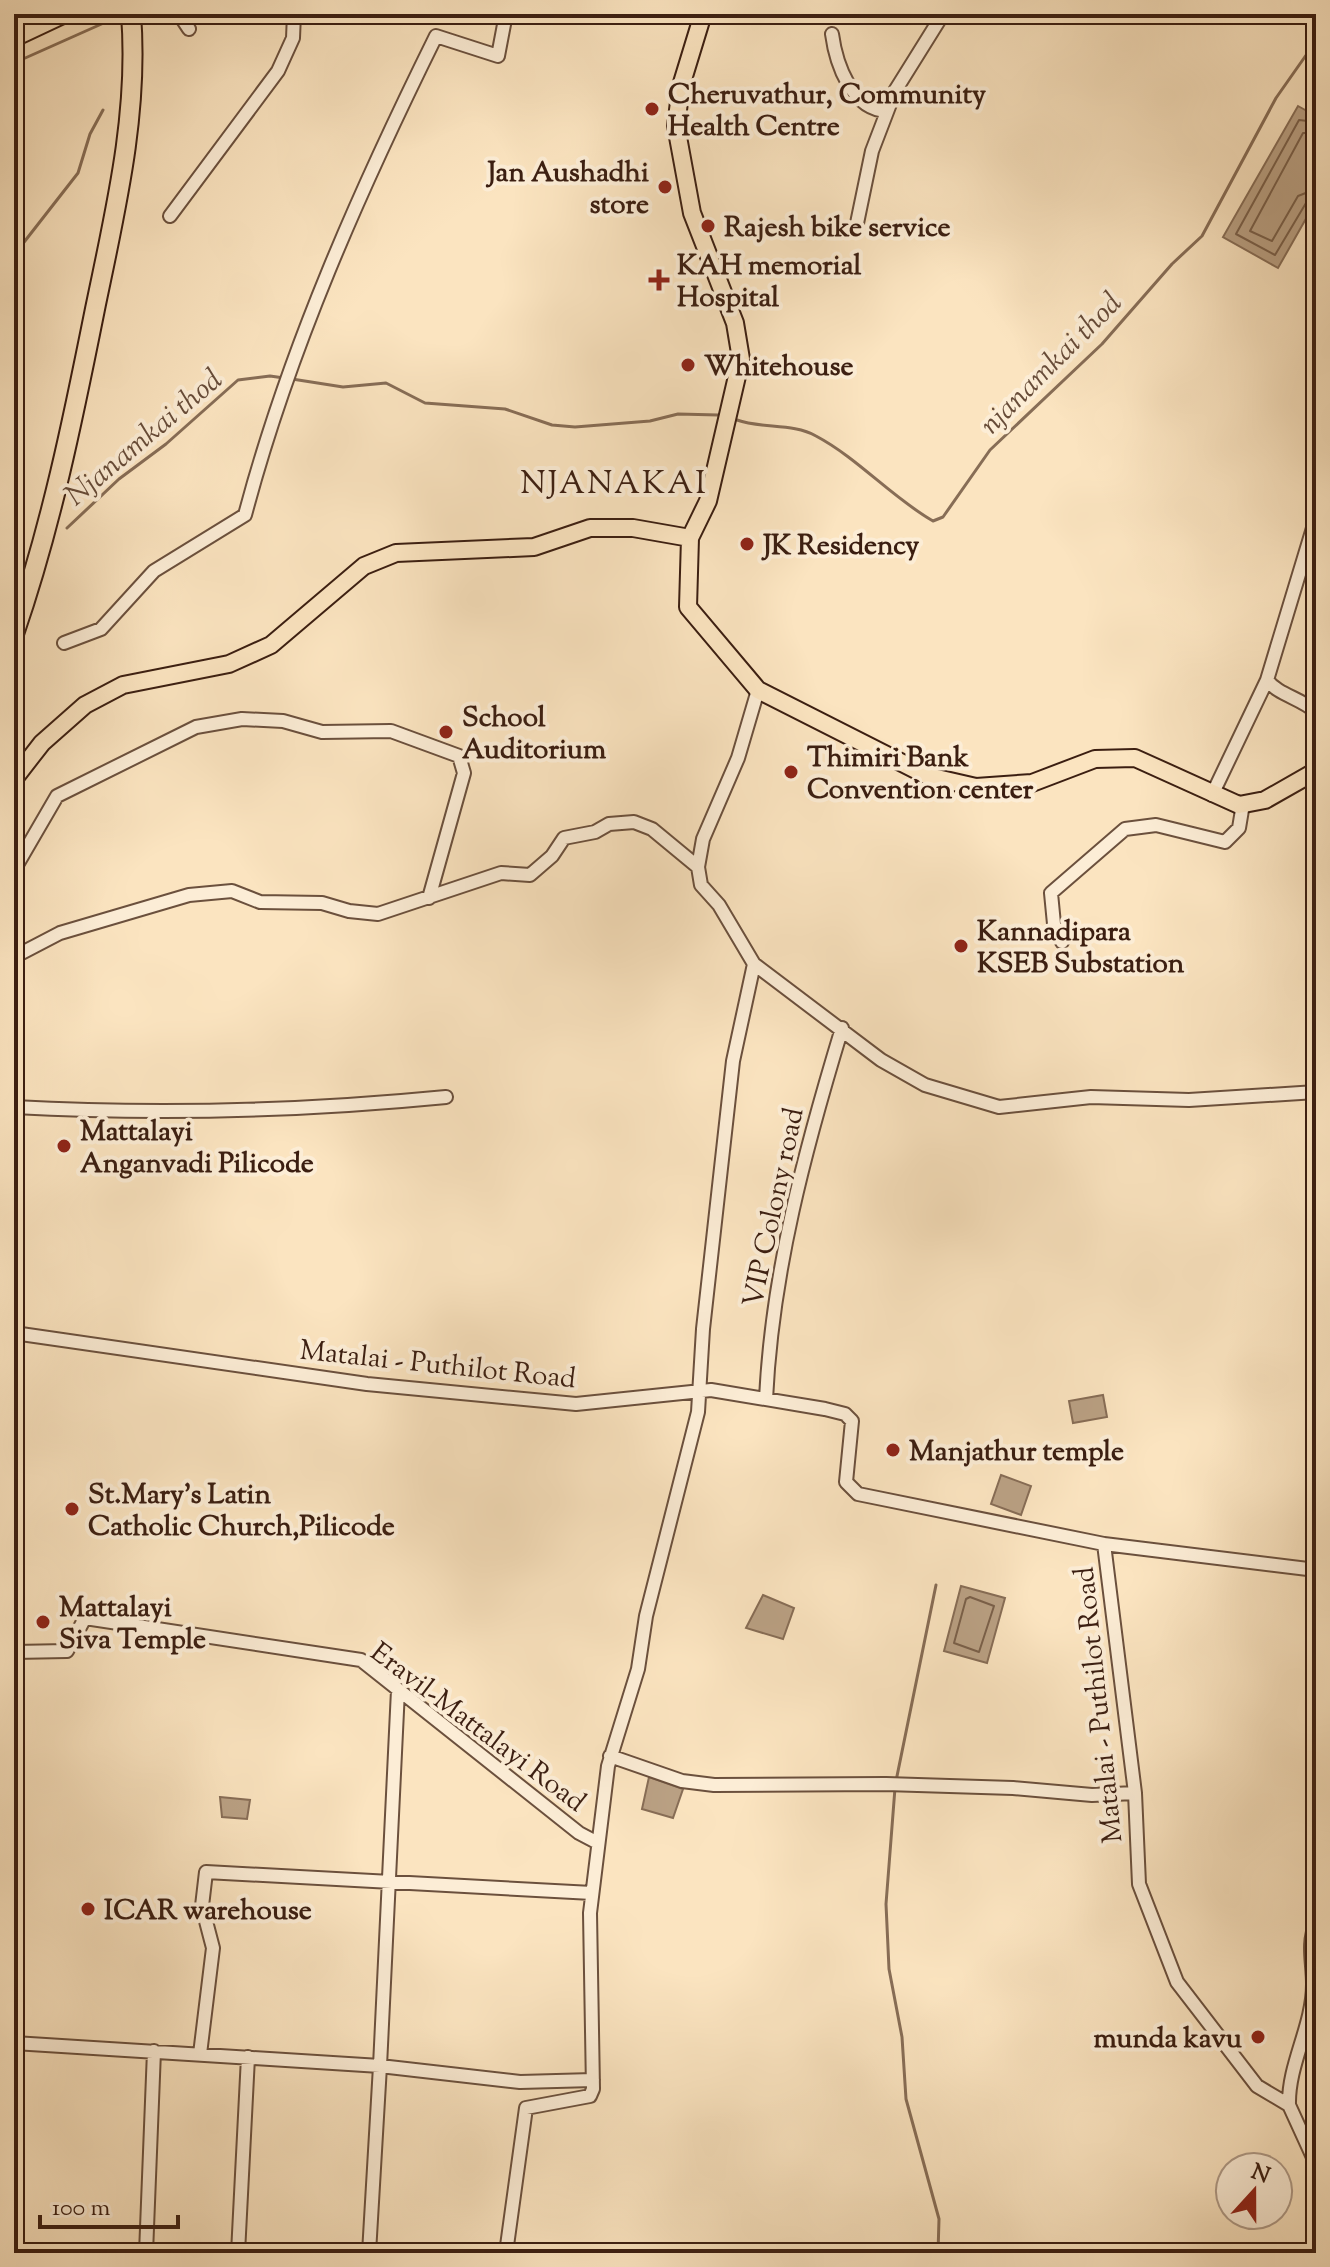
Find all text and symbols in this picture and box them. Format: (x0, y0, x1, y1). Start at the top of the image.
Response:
place label: Cheruvathur, Community Health Centre (668, 76, 986, 148)
marker: Cheruvathur, Community Health Centre (643, 100, 661, 118)
place label: Jan Aushadhi store (485, 154, 649, 226)
marker: Jan Aushadhi store (656, 178, 674, 196)
place label: Rajesh bike service (724, 209, 951, 249)
marker: Rajesh bike service (699, 217, 717, 235)
place label: KAH memorial Hospital (677, 247, 862, 319)
marker: KAH memorial Hospital (648, 269, 670, 291)
water label: njanamkai thod (971, 284, 1133, 446)
place label: Whitehouse (704, 348, 853, 388)
marker: Whitehouse (679, 356, 697, 374)
water label: Njanamkai thod (57, 360, 233, 518)
district label: NJANAKAI (520, 462, 708, 508)
place label: JK Residency (761, 527, 919, 567)
marker: JK Residency (738, 535, 756, 553)
place label: School Auditorium (462, 699, 607, 771)
marker: School Auditorium (437, 723, 455, 741)
place label: Thimiri Bank Convention center (807, 739, 1034, 811)
marker: Thimiri Bank Convention center (782, 763, 800, 781)
place label: Kannadipara KSEB Substation (977, 913, 1185, 985)
marker: Kannadipara KSEB Substation (952, 937, 970, 955)
street label: VIP Colony road (734, 1104, 816, 1311)
place label: Mattalayi Anganvadi Pilicode (80, 1113, 314, 1185)
marker: Mattalayi Anganvadi Pilicode (55, 1137, 73, 1155)
street label: Matalai - Puthilot Road (298, 1332, 578, 1400)
place label: Manjathur temple (909, 1433, 1124, 1473)
marker: Manjathur temple (884, 1441, 902, 1459)
place label: St.Mary's Latin Catholic Church,Pilicode (88, 1476, 395, 1548)
marker: St.Mary's Latin Catholic Church,Pilicode (63, 1500, 81, 1518)
street label: Matalai - Puthilot Road (1066, 1564, 1134, 1845)
place label: Mattalayi Siva Temple (59, 1589, 206, 1661)
marker: Mattalayi Siva Temple (34, 1613, 52, 1631)
street label: Eravil-Mattalayi Road (361, 1634, 593, 1823)
place label: ICAR warehouse (104, 1892, 312, 1932)
marker: ICAR warehouse (79, 1900, 97, 1918)
place label: munda kavu (1093, 2020, 1243, 2060)
marker: munda kavu (1249, 2028, 1267, 2046)
north arrow (1214, 2151, 1294, 2231)
text: N (1246, 2157, 1274, 2193)
scale bar (40, 2179, 178, 2229)
text: 100 m (52, 2192, 110, 2226)

